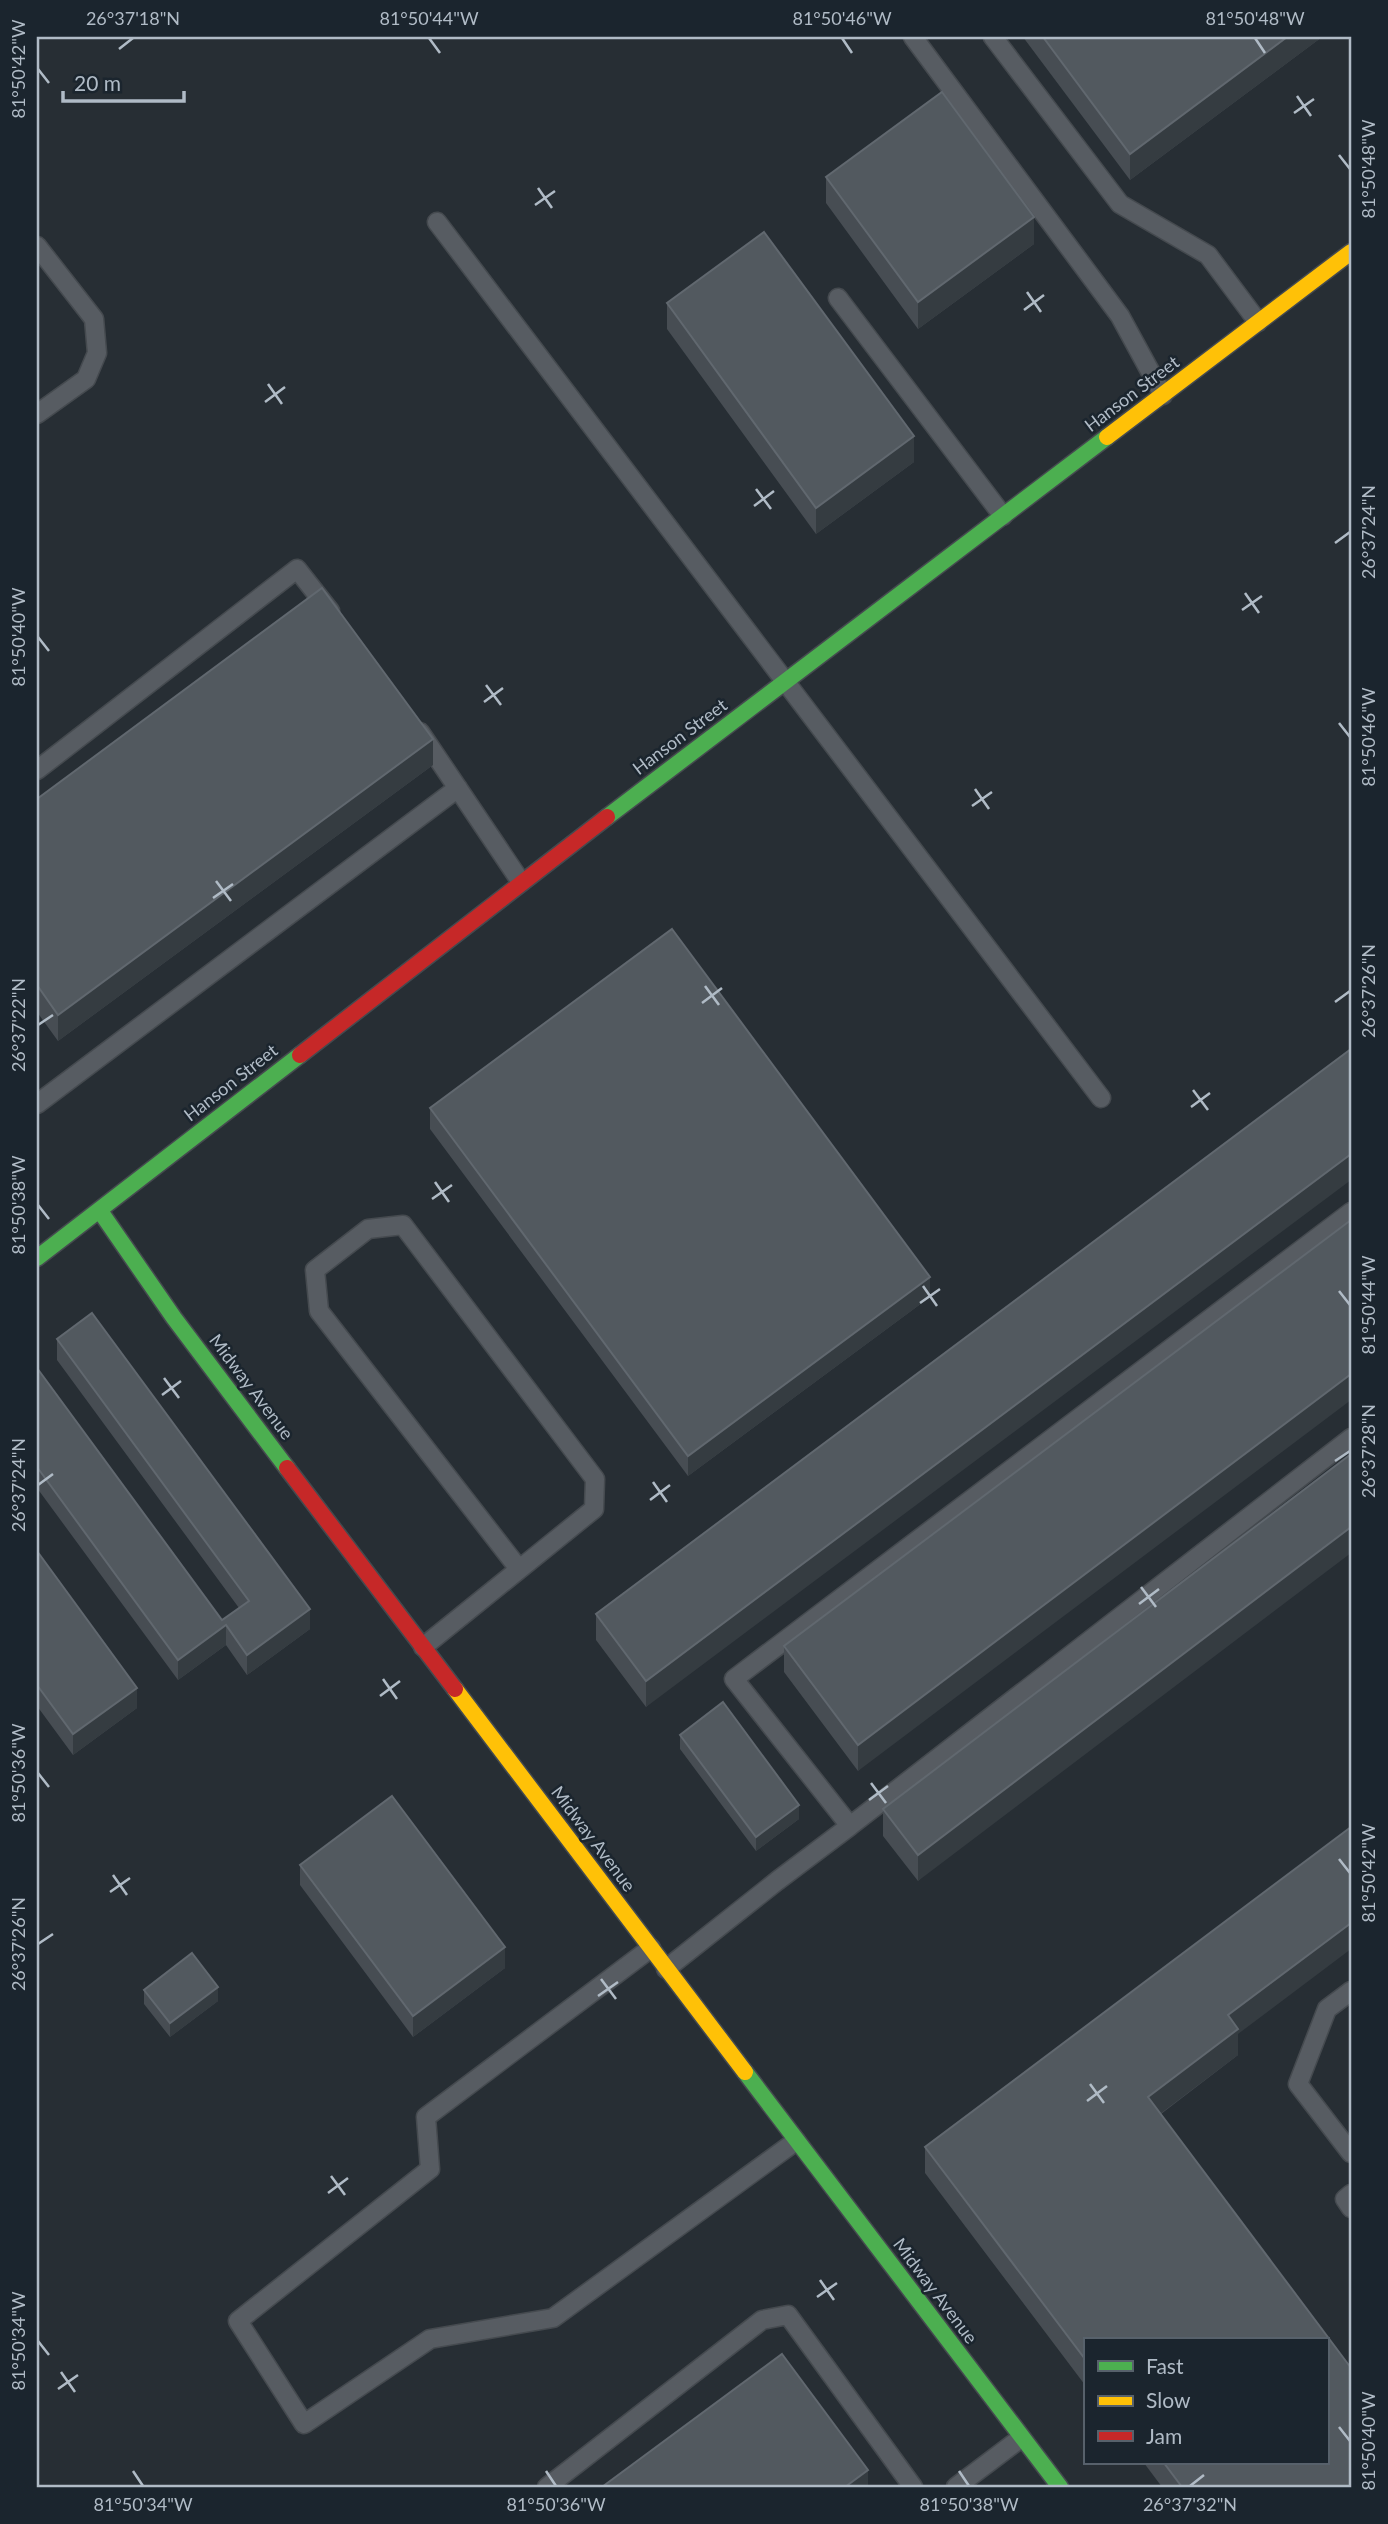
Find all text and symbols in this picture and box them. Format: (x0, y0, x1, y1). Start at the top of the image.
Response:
text: 26°37'18"N (86, 7, 180, 29)
text: 81°50'44"W (379, 7, 479, 29)
text: 81°50'46"W (792, 7, 892, 29)
text: 81°50'48"W (1205, 7, 1305, 29)
text: 81°50'42"W (7, 19, 29, 119)
scale bar (63, 60, 184, 104)
text: 20 m (74, 70, 121, 95)
text: 81°50'48"W (1357, 119, 1379, 219)
street label: Hanson Street (1080, 350, 1183, 436)
text: 26°37'24"N (1357, 485, 1379, 579)
text: 81°50'40"W (7, 587, 29, 687)
text: 81°50'46"W (1357, 687, 1379, 787)
street label: Hanson Street (628, 693, 731, 779)
text: 26°37'26"N (1357, 944, 1379, 1038)
text: 26°37'22"N (7, 978, 29, 1072)
street label: Hanson Street (179, 1039, 282, 1126)
text: 81°50'38"W (7, 1155, 29, 1255)
text: 81°50'44"W (1357, 1255, 1379, 1355)
street label: Midway Avenue (205, 1329, 299, 1443)
text: 26°37'28"N (1357, 1404, 1379, 1498)
text: 26°37'24"N (7, 1438, 29, 1532)
text: 81°50'36"W (7, 1723, 29, 1823)
street label: Midway Avenue (547, 1781, 641, 1895)
text: 81°50'42"W (1357, 1823, 1379, 1923)
text: 26°37'26"N (7, 1897, 29, 1991)
street label: Midway Avenue (889, 2233, 983, 2347)
text: 81°50'34"W (7, 2291, 29, 2391)
legend (1084, 2338, 1328, 2464)
text: Fast (1146, 2353, 1184, 2378)
text: Slow (1146, 2387, 1191, 2412)
text: 81°50'40"W (1357, 2391, 1379, 2491)
text: Jam (1146, 2423, 1182, 2448)
text: 81°50'34"W (93, 2493, 193, 2515)
text: 81°50'36"W (506, 2493, 606, 2515)
text: 81°50'38"W (919, 2493, 1019, 2515)
text: 26°37'32"N (1143, 2493, 1237, 2515)

